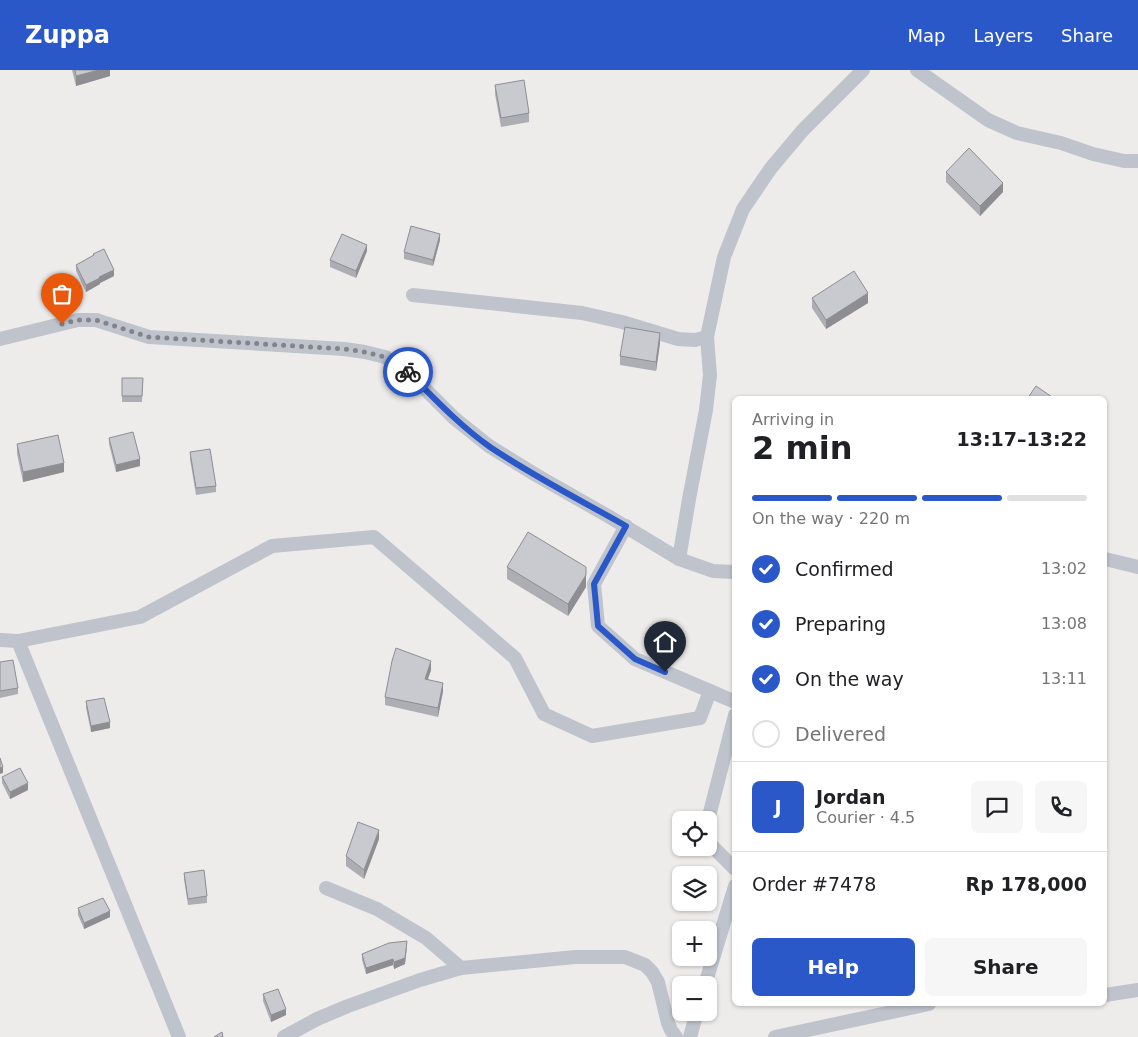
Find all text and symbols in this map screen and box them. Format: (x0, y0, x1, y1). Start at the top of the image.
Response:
text: Zuppa (25, 21, 110, 49)
text: Map (907, 25, 945, 46)
text: Layers (973, 25, 1033, 46)
text: Share (1061, 25, 1113, 46)
pin (41, 273, 83, 324)
icon: bag (48, 280, 76, 308)
courier (383, 347, 433, 397)
icon: bike (394, 358, 422, 386)
text: Arriving in (752, 410, 834, 429)
text: 13:17–13:22 (957, 428, 1087, 450)
text: 2 min (752, 429, 853, 467)
text: On the way · 220 m (752, 509, 910, 528)
icon: check (752, 555, 780, 583)
text: Confirmed (795, 558, 894, 580)
text: 13:02 (1041, 559, 1087, 578)
icon: check (752, 610, 780, 638)
text: Preparing (795, 613, 886, 635)
text: 13:08 (1041, 614, 1087, 633)
pin (644, 621, 686, 672)
icon: home (651, 628, 679, 656)
icon: check (752, 665, 780, 693)
text: On the way (795, 668, 904, 690)
text: 13:11 (1041, 669, 1087, 688)
text: Delivered (795, 723, 886, 745)
button: chat (971, 781, 1023, 833)
button: phone (1035, 781, 1087, 833)
text: Jordan (816, 786, 885, 808)
text: J (774, 796, 782, 818)
text: Courier · 4.5 (816, 808, 915, 827)
map controls (672, 811, 717, 1021)
button: locate (672, 811, 717, 856)
button: layers (672, 866, 717, 911)
text: Order #7478 (752, 873, 876, 895)
text: Rp 178,000 (966, 873, 1087, 895)
button: + (672, 921, 717, 966)
button: Help (752, 938, 915, 996)
button: Share (925, 938, 1087, 996)
button: − (672, 976, 717, 1021)

